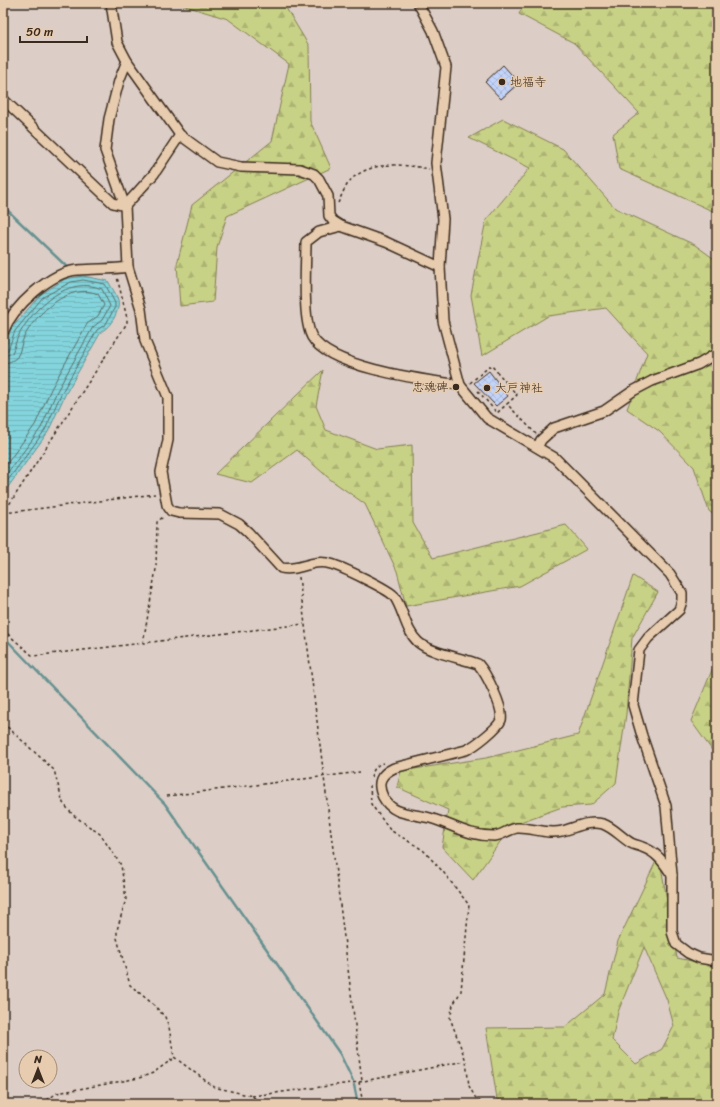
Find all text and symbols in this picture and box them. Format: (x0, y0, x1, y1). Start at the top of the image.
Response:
scale bar (20, 18, 87, 44)
text: 50 m (26, 21, 53, 43)
place label: 地福寺 (510, 71, 546, 93)
marker: 地福寺 (497, 77, 507, 87)
place label: 忠魂碑 (412, 376, 448, 398)
place label: 大戸神社 (495, 377, 543, 399)
marker: 忠魂碑 (451, 382, 461, 392)
marker: 大戸神社 (482, 383, 492, 393)
north arrow (18, 1049, 58, 1089)
text: N (33, 1050, 42, 1069)

